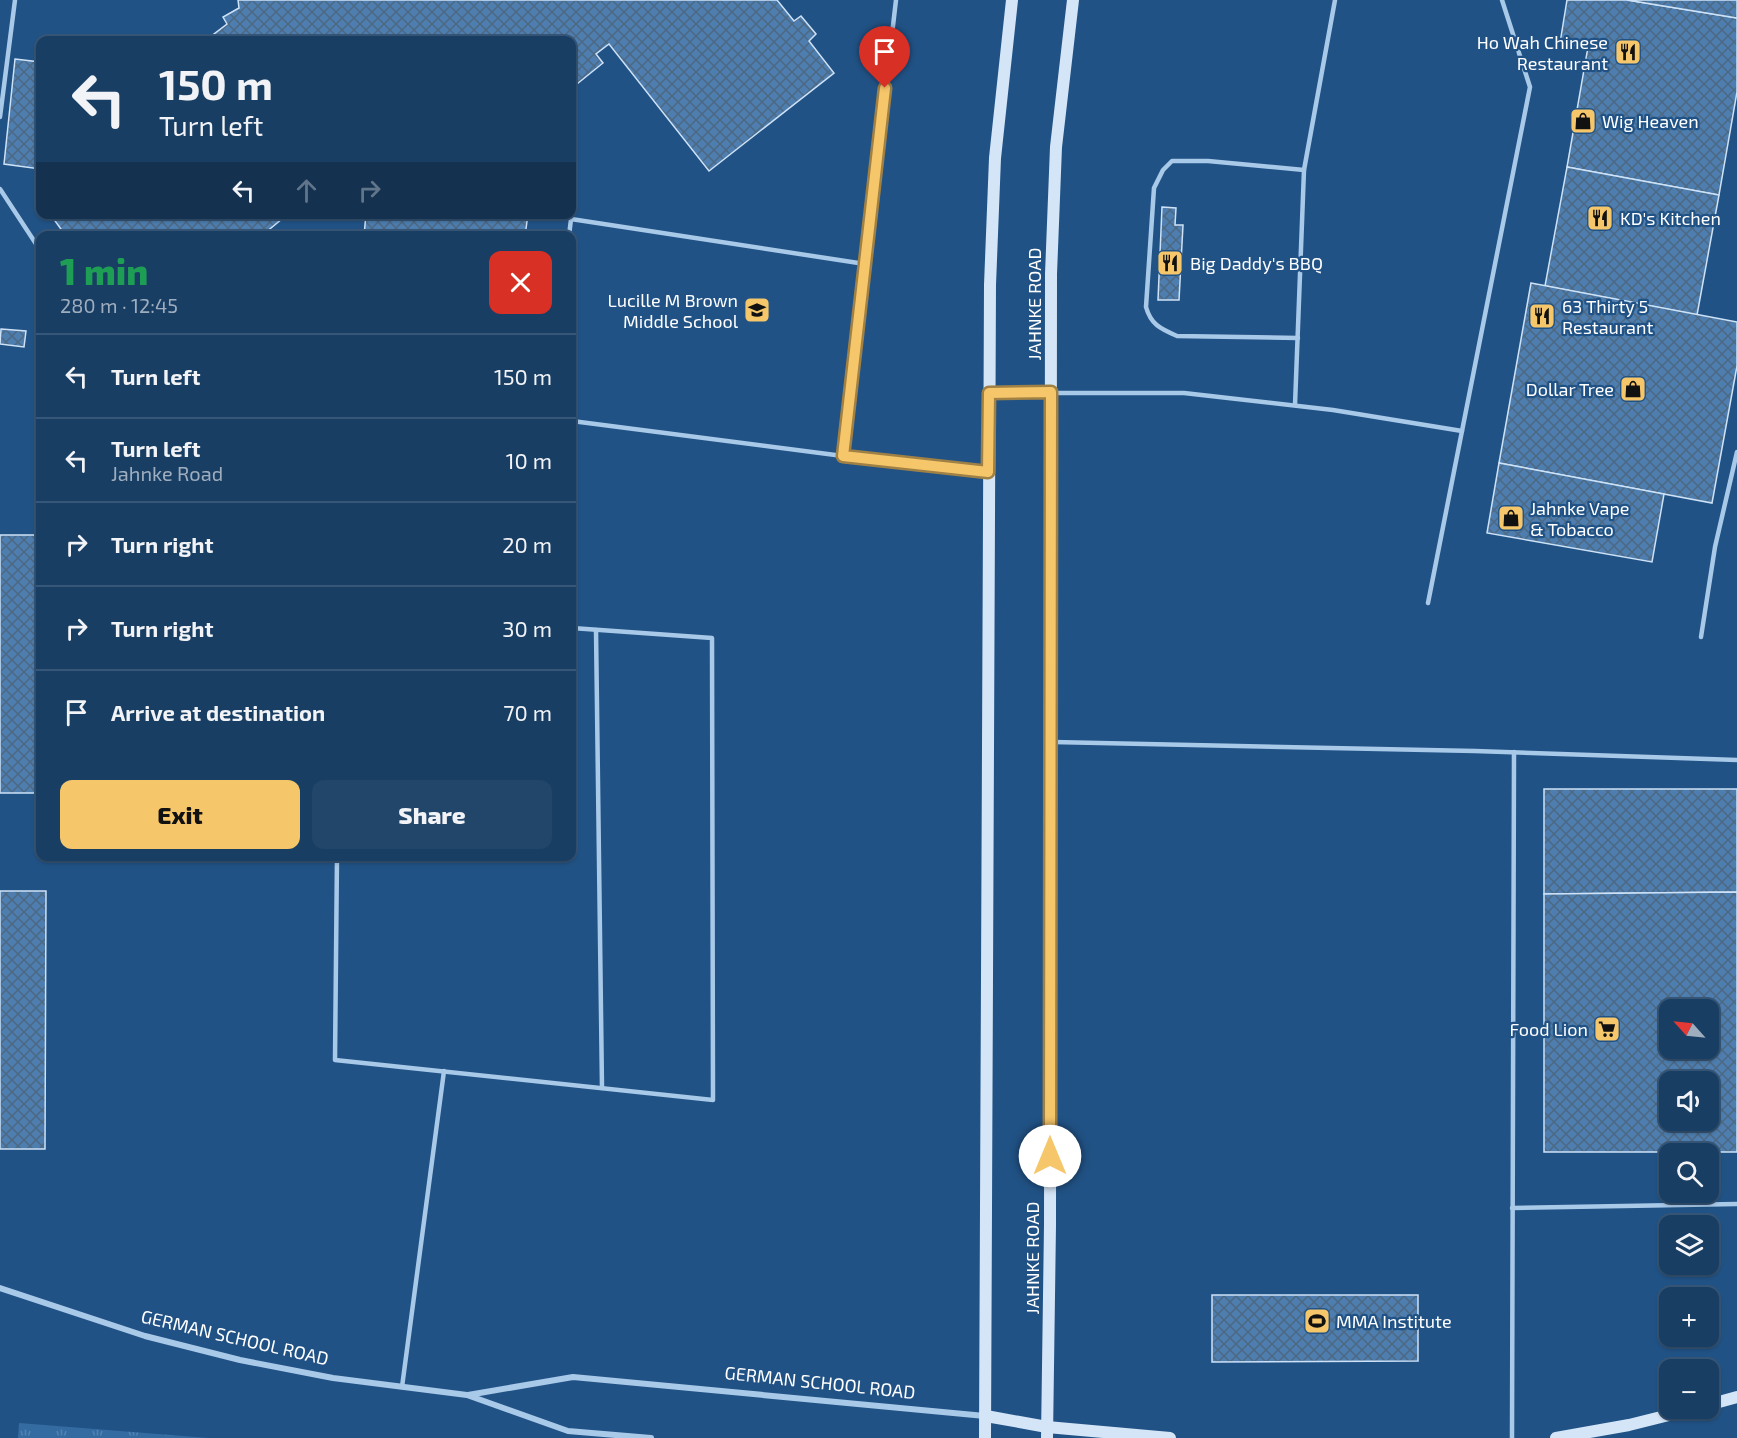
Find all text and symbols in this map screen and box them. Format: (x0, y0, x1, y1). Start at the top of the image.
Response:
pin (859, 26, 910, 88)
place label: Ho Wah Chinese Restaurant (1477, 31, 1608, 74)
icon: arrive (868, 35, 901, 68)
restaurant icon: Ho Wah Chinese Restaurant (1613, 37, 1643, 67)
text: 150 m (159, 58, 273, 108)
icon: left (60, 60, 138, 138)
shop icon: Wig Heaven (1568, 106, 1598, 136)
text: Turn left (159, 109, 263, 141)
place label: Wig Heaven (1602, 110, 1699, 132)
icon: left (227, 174, 260, 207)
icon: ahead (290, 174, 323, 207)
icon: right (353, 174, 386, 207)
restaurant icon: KD's Kitchen (1585, 203, 1615, 233)
place label: KD's Kitchen (1620, 207, 1721, 229)
street label: JAHNKE ROAD (1023, 248, 1045, 360)
restaurant icon: Big Daddy's BBQ (1155, 248, 1185, 278)
text: 1 min (60, 249, 148, 292)
button: close (489, 251, 552, 314)
place label: Big Daddy's BBQ (1190, 252, 1323, 274)
place label: Lucille M Brown Middle School (607, 289, 739, 332)
text: 280 m · 12:45 (60, 293, 178, 317)
school or university icon: Lucille M Brown Middle School (742, 295, 772, 325)
place label: 63 Thirty 5 Restaurant (1562, 295, 1653, 338)
restaurant icon: 63 Thirty 5 Restaurant (1527, 301, 1557, 331)
icon: left (60, 360, 93, 393)
text: Turn left (111, 363, 200, 389)
text: 150 m (494, 363, 552, 389)
shop icon: Dollar Tree (1618, 374, 1648, 404)
place label: Dollar Tree (1526, 378, 1614, 400)
text: Turn left (111, 435, 200, 461)
icon: left (60, 444, 93, 477)
text: 10 m (506, 447, 552, 473)
text: Jahnke Road (111, 461, 223, 485)
place label: Jahnke Vape & Tobacco (1530, 497, 1630, 540)
shop icon: Jahnke Vape & Tobacco (1496, 503, 1526, 533)
icon: right (60, 528, 93, 561)
text: Turn right (111, 531, 213, 557)
text: 20 m (502, 531, 552, 557)
icon: right (60, 612, 93, 645)
text: Turn right (111, 615, 213, 641)
text: 30 m (502, 615, 552, 641)
icon: arrive (60, 696, 93, 729)
text: Arrive at destination (111, 699, 325, 725)
text: 70 m (503, 699, 552, 725)
button: Exit (60, 780, 300, 849)
button: Share (312, 780, 552, 849)
north arrow (1659, 999, 1719, 1059)
map controls (1659, 999, 1719, 1419)
supermarket icon: Food Lion (1592, 1014, 1622, 1044)
place label: Food Lion (1509, 1018, 1588, 1040)
button: sound (1659, 1071, 1719, 1131)
position arrow (1018, 1124, 1082, 1188)
button: search (1659, 1143, 1719, 1203)
street label: JAHNKE ROAD (1021, 1202, 1043, 1314)
button: layers (1659, 1215, 1719, 1275)
button: + (1659, 1287, 1719, 1347)
street label: GERMAN SCHOOL ROAD (139, 1305, 331, 1369)
sports icon: MMA Institute (1302, 1306, 1332, 1336)
place label: MMA Institute (1336, 1310, 1452, 1332)
button: − (1659, 1359, 1719, 1419)
street label: GERMAN SCHOOL ROAD (724, 1361, 916, 1403)

